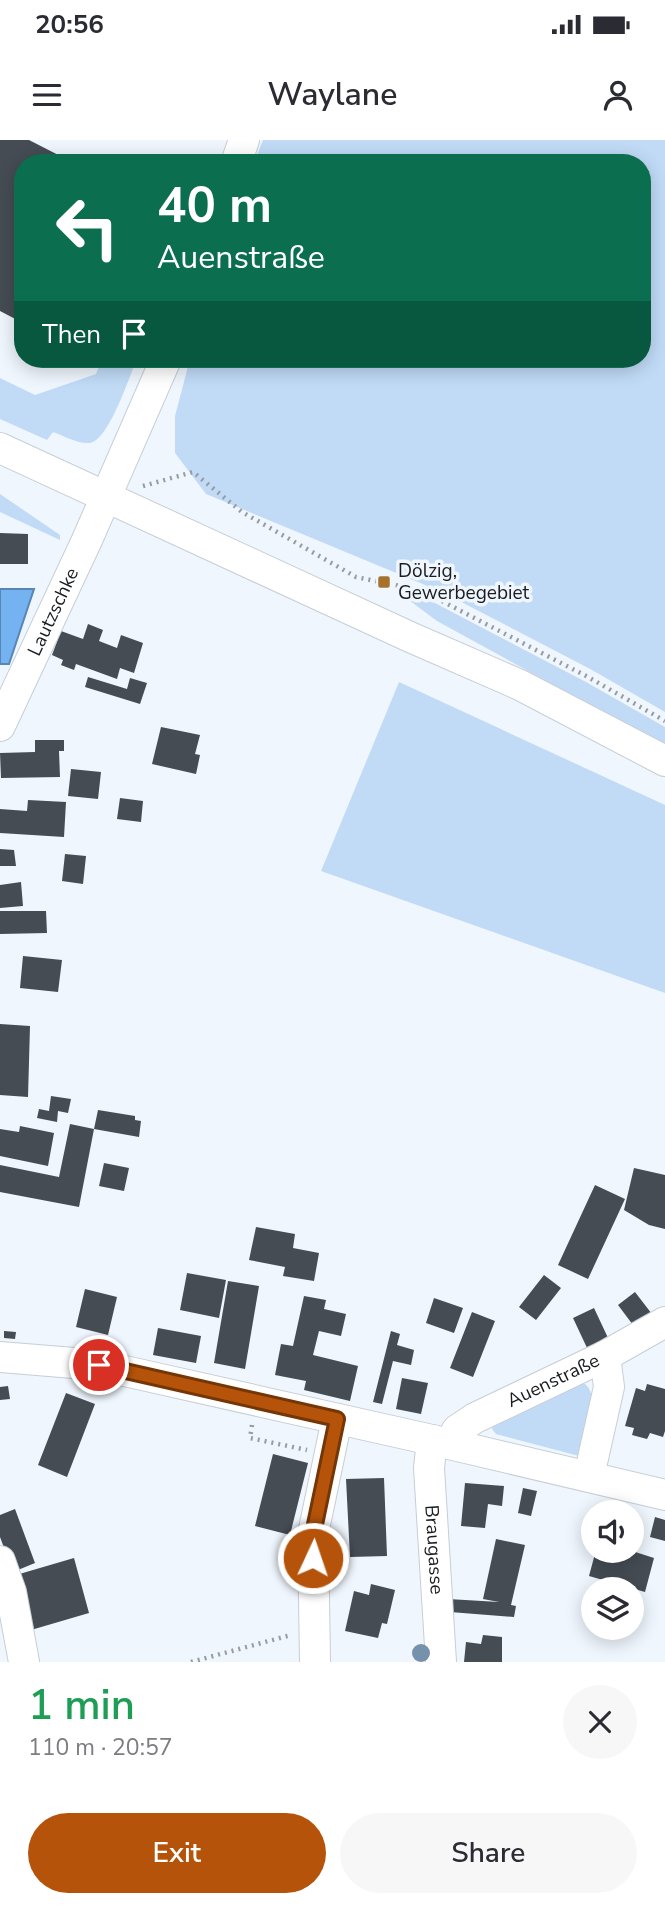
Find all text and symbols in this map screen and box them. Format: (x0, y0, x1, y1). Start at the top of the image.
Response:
text: 20:56 (35, 7, 104, 42)
text: Waylane (268, 73, 397, 116)
icon: menu (28, 76, 66, 114)
icon: person (599, 76, 637, 114)
text: 40 m (157, 172, 272, 239)
icon: left (42, 182, 133, 273)
text: Auenstraße (157, 236, 325, 279)
icon: arrive (115, 315, 153, 353)
text: Then (42, 317, 101, 352)
place label: Dölzig, Gewerbegebiet (398, 558, 530, 606)
street label: Lautzschke (22, 564, 85, 660)
marker: Dölzig, Gewerbegebiet (376, 574, 392, 590)
pin (69, 1335, 129, 1395)
icon: arrive (80, 1346, 118, 1384)
street label: Auenstraße (503, 1347, 604, 1414)
map controls (581, 1500, 644, 1640)
button: sound (581, 1500, 644, 1563)
street label: Braugasse (418, 1504, 450, 1595)
position arrow (276, 1521, 350, 1595)
button: layers (581, 1577, 644, 1640)
text: 1 min (28, 1677, 135, 1734)
button: close (563, 1685, 637, 1759)
text: 110 m · 20:57 (28, 1732, 173, 1763)
button: Exit (28, 1813, 326, 1893)
button: Share (340, 1813, 637, 1893)

